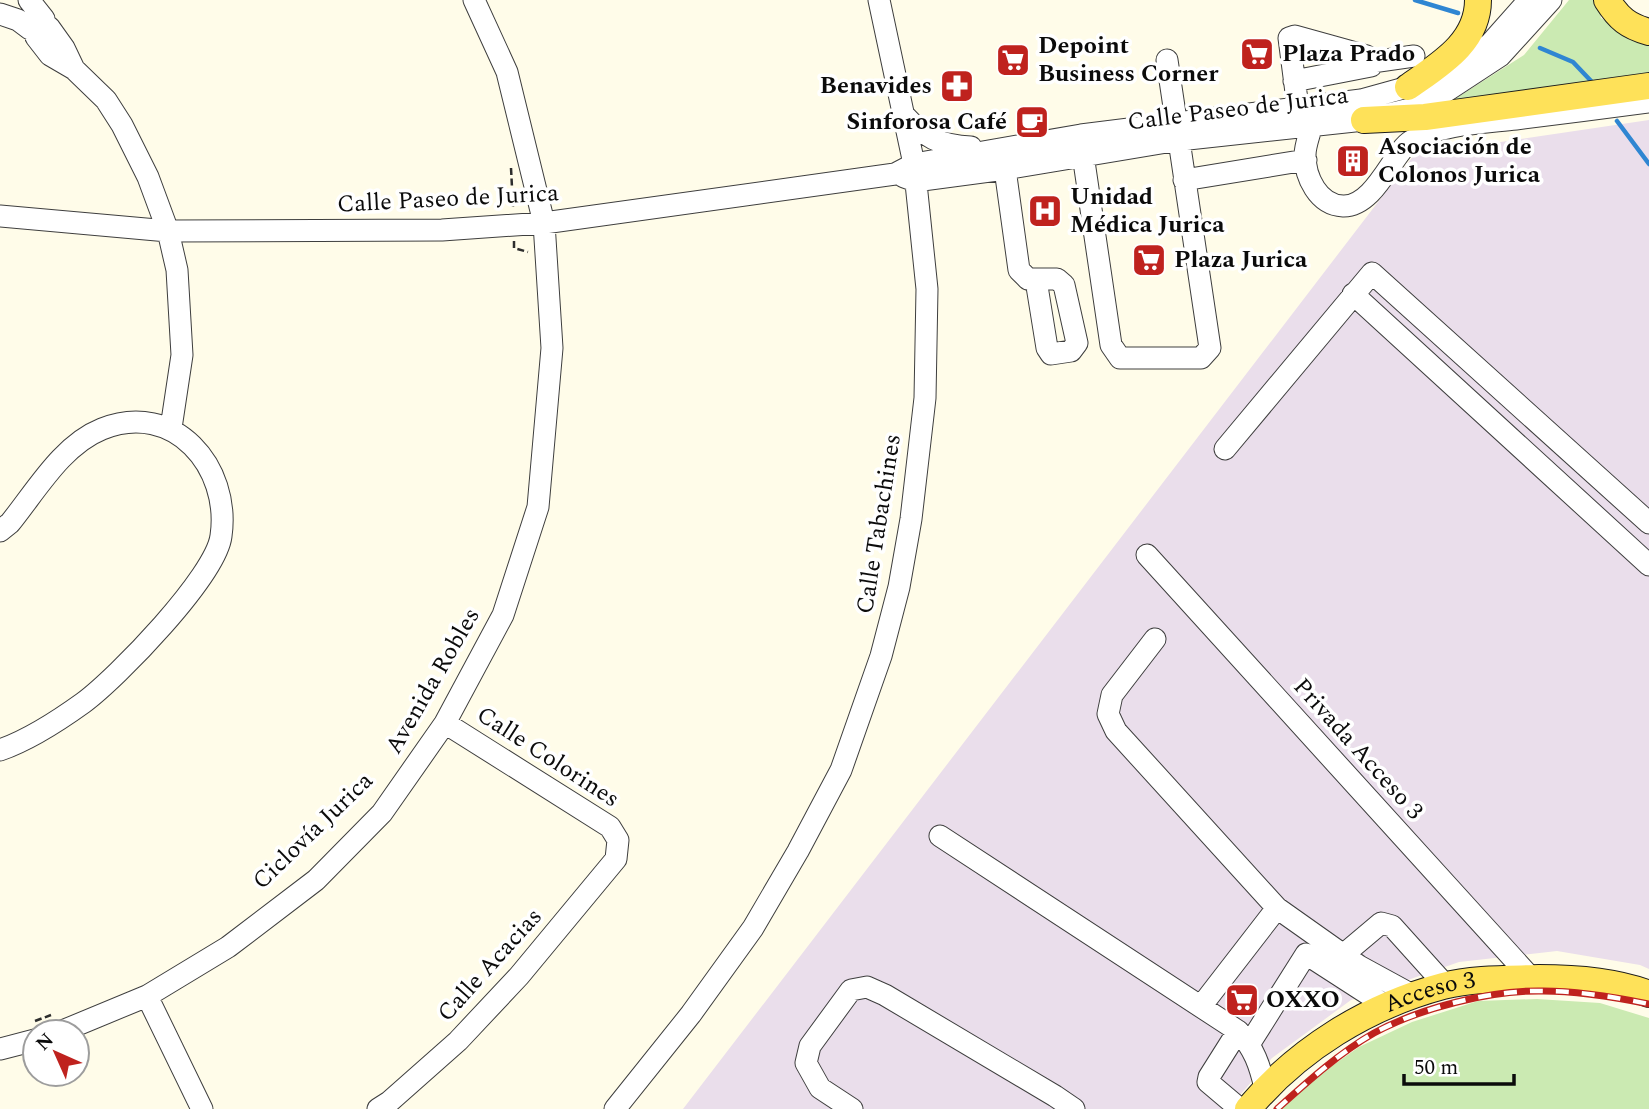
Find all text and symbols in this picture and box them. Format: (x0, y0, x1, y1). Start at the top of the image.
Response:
place label: Depoint Business Corner (1038, 28, 1219, 92)
supermarket icon: Plaza Prado (1238, 35, 1276, 73)
place label: Plaza Prado (1282, 36, 1415, 72)
supermarket icon: Depoint Business Corner (994, 41, 1032, 79)
pharmacy icon: Benavides (938, 67, 976, 105)
place label: Benavides (820, 68, 932, 104)
street label: Calle Paseo de Jurica (1126, 78, 1351, 140)
cafe icon: Sinforosa Café (1013, 103, 1051, 141)
place label: Sinforosa Café (846, 104, 1007, 140)
place label: Asociación de Colonos Jurica (1378, 129, 1541, 193)
building icon: Asociación de Colonos Jurica (1334, 142, 1372, 180)
street label: Calle Paseo de Jurica (336, 175, 560, 223)
place label: Unidad Médica Jurica (1070, 179, 1225, 243)
hospital icon: Unidad Médica Jurica (1026, 192, 1064, 230)
supermarket icon: Plaza Jurica (1130, 241, 1168, 279)
place label: Plaza Jurica (1174, 242, 1308, 278)
street label: Calle Tabachines (847, 431, 911, 617)
street label: Avenida Robles (376, 601, 490, 761)
street label: Privada Acceso 3 (1284, 670, 1432, 828)
street label: Calle Colorines (469, 697, 627, 817)
street label: Ciclovía Jurica (244, 764, 382, 898)
street label: Calle Acacias (429, 900, 551, 1030)
street label: Acceso 3 (1379, 963, 1477, 1023)
supermarket icon: OXXO (1223, 981, 1261, 1019)
place label: OXXO (1266, 982, 1340, 1018)
north arrow (21, 1018, 91, 1088)
text: N (29, 1026, 61, 1058)
scale bar (1404, 1042, 1514, 1086)
text: 50 m (1414, 1052, 1458, 1084)

